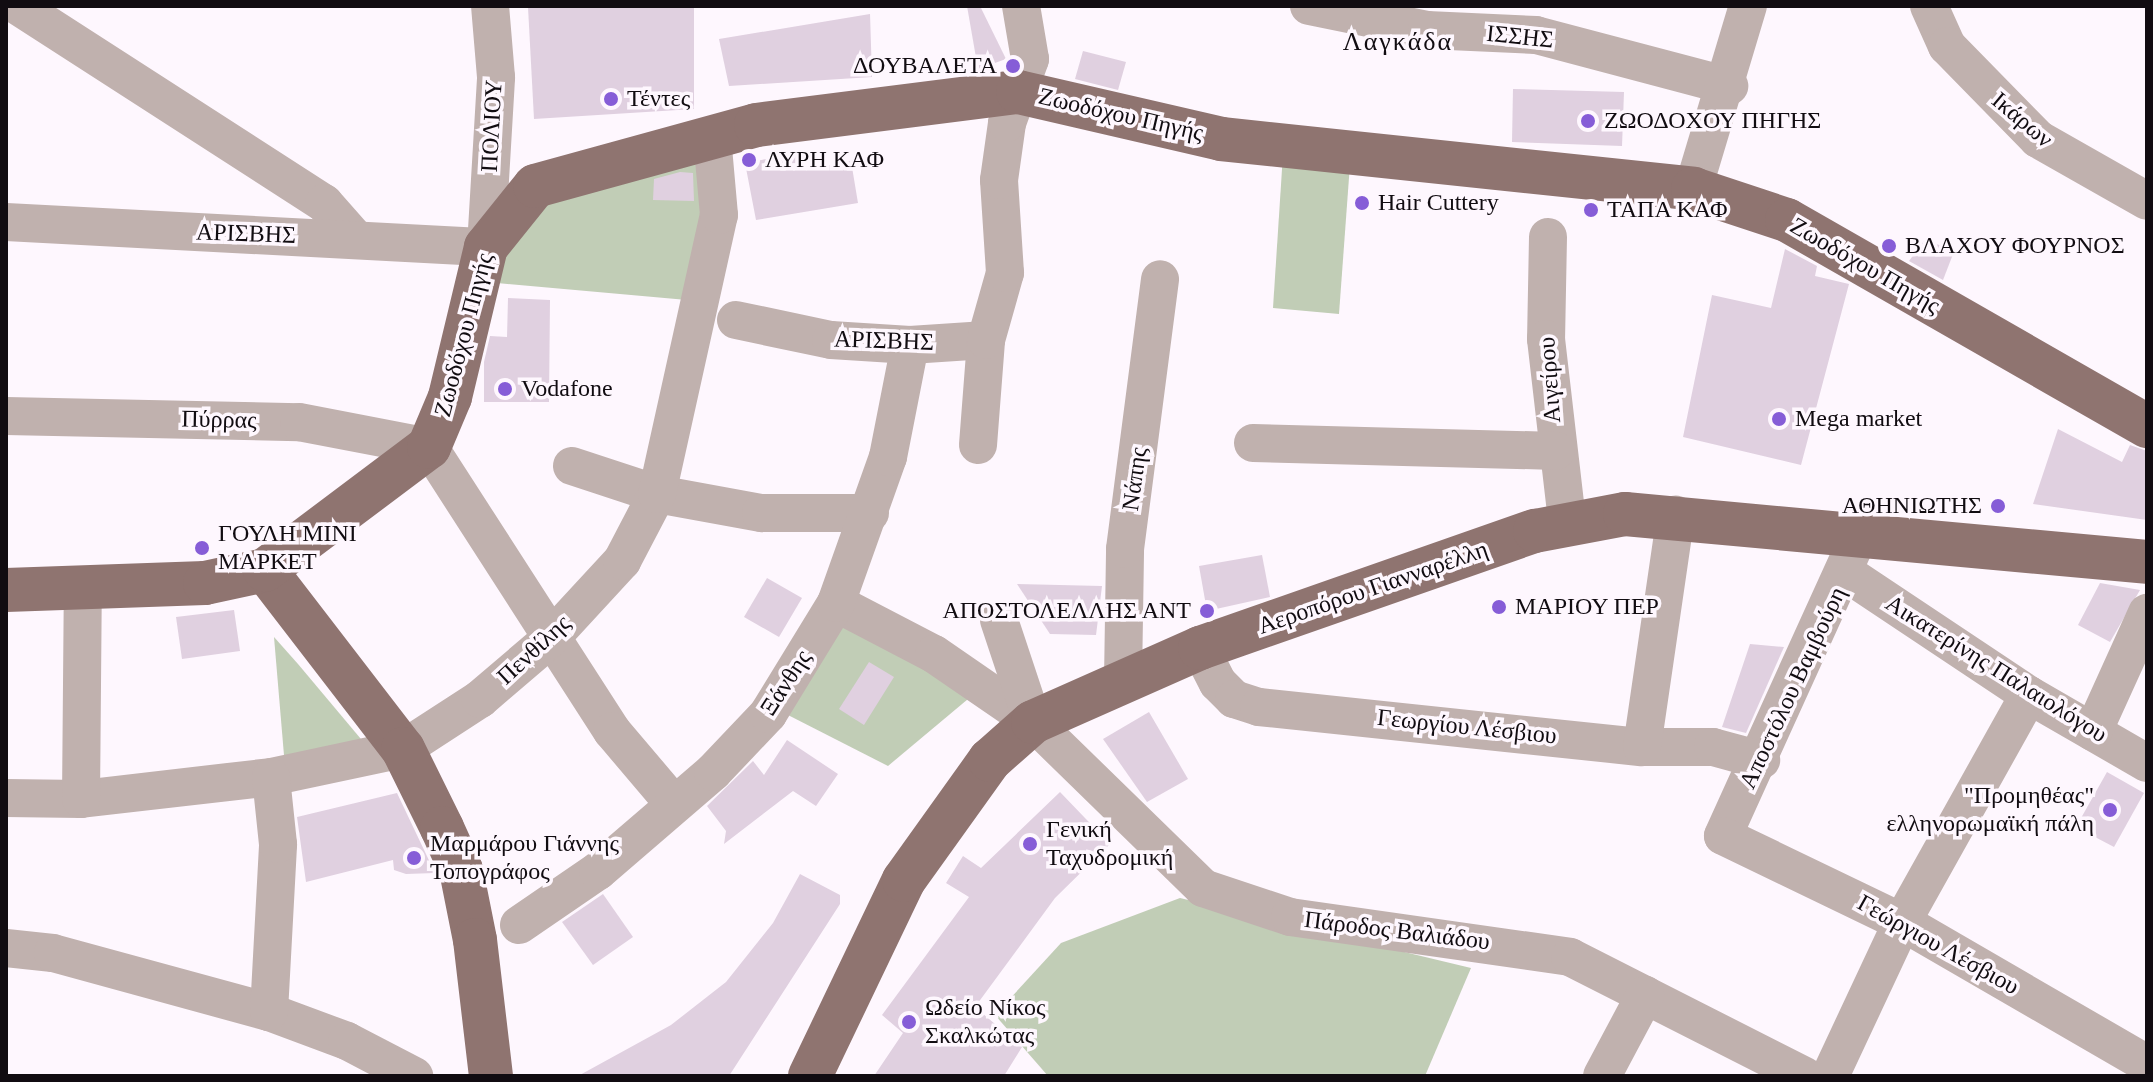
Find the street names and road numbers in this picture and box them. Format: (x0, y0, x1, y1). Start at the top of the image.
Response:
street label: ΙΣΣΗΣ (1485, 19, 1555, 55)
street label: ΠΟΛΙΟΥ (475, 79, 509, 173)
street label: Ζωοδόχου Πηγής (1036, 82, 1206, 148)
street label: Ικάρων (1986, 86, 2058, 154)
street label: Ζωοδόχου Πηγής (1785, 211, 1945, 321)
street label: ΑΡΙΣΒΗΣ (196, 218, 296, 250)
street label: Ζωοδόχου Πηγής (428, 250, 500, 420)
street label: ΑΡΙΣΒΗΣ (834, 325, 934, 357)
street label: Αιγείρου (1533, 336, 1567, 424)
street label: Πύρρας (181, 405, 257, 435)
street label: Νάπης (1116, 445, 1154, 513)
street label: Αεροπόρου Γιανναρέλλη (1254, 535, 1492, 641)
street label: Αποστόλου Βαμβούρη (1734, 582, 1852, 794)
street label: Αικατερίνης Παλαιολόγου (1880, 589, 2112, 749)
street label: Πενθίλης (491, 609, 577, 691)
street label: Ξάνθης (754, 645, 818, 721)
street label: Γεωργίου Λέσβιου (1375, 703, 1559, 751)
street label: Γεώργιου Λέσβιου (1852, 888, 2024, 1002)
street label: Πάροδος Βαλιάδου (1303, 905, 1491, 957)

